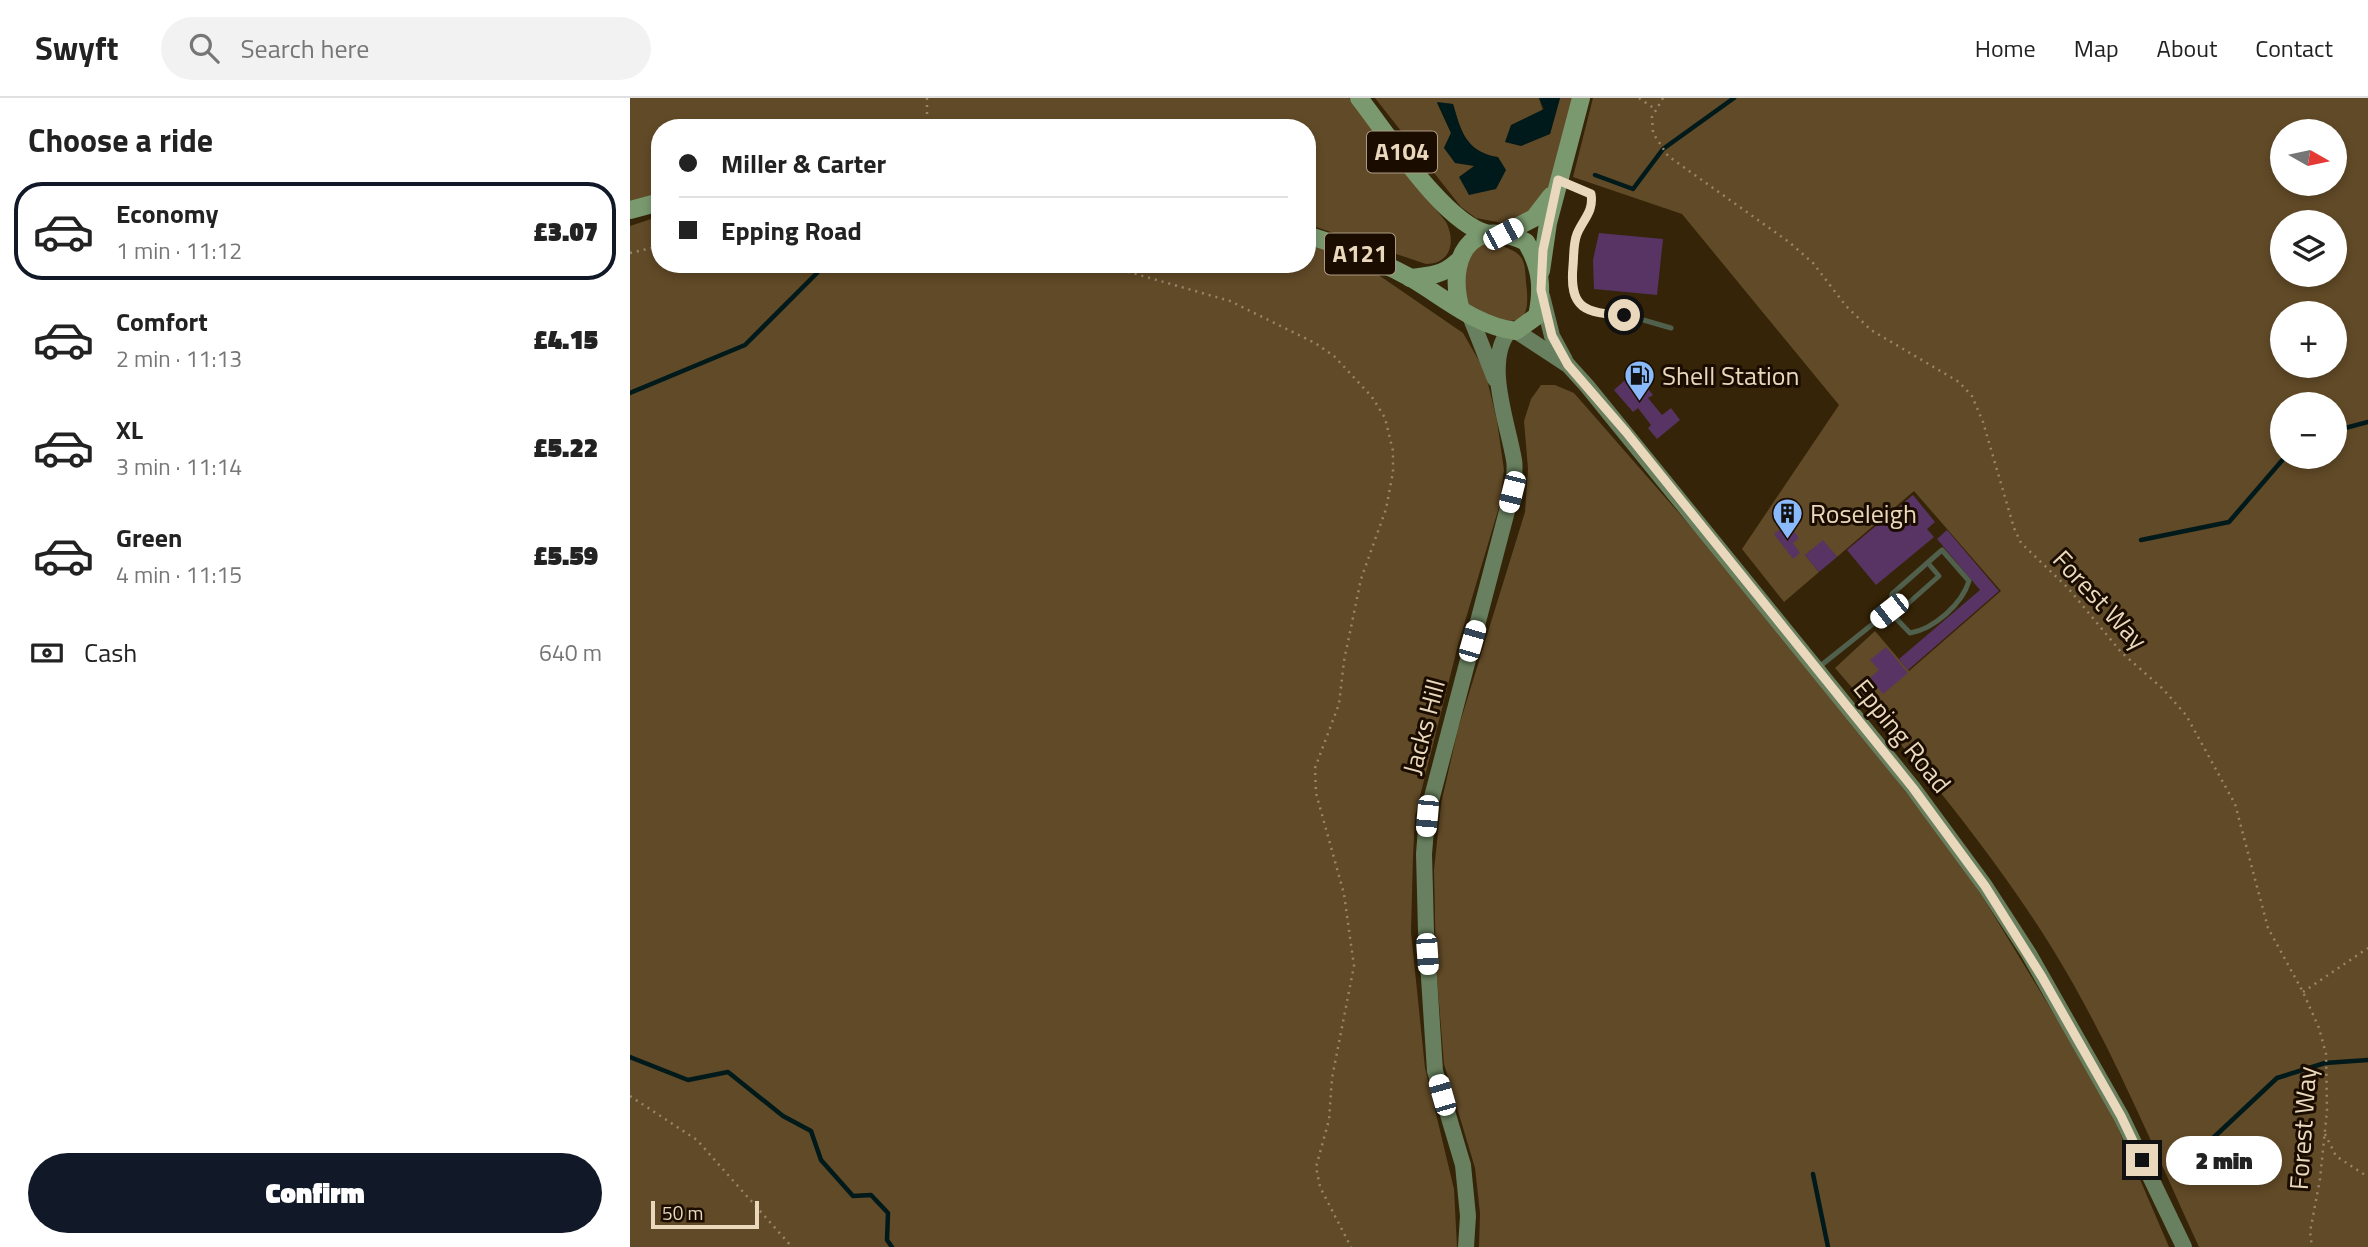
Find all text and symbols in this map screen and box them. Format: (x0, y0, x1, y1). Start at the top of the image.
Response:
search box (161, 17, 651, 80)
text: Swyft (35, 23, 119, 73)
icon: search (185, 29, 223, 67)
text: Search here (241, 29, 369, 68)
text: Home (1975, 30, 2036, 66)
text: Map (2074, 30, 2119, 66)
text: About (2157, 30, 2217, 66)
text: Contact (2255, 30, 2333, 66)
text: Choose a ride (28, 116, 213, 164)
north arrow (2270, 119, 2347, 196)
map controls (2270, 119, 2347, 469)
road number: A104 (1367, 132, 1437, 172)
text: Miller & Carter (721, 144, 886, 183)
text: Economy (116, 194, 218, 233)
icon: car (32, 200, 95, 263)
button: layers (2270, 210, 2347, 287)
text: Epping Road (721, 211, 862, 250)
text: £3.07 (533, 212, 598, 251)
car (1480, 215, 1527, 253)
text: 1 min · 11:12 (116, 233, 242, 268)
road number: A121 (1325, 234, 1395, 274)
route start (1608, 299, 1640, 331)
button: + (2270, 301, 2347, 378)
text: Comfort (116, 302, 208, 341)
icon: car (32, 308, 95, 371)
text: £4.15 (533, 320, 598, 359)
text: 2 min · 11:13 (116, 341, 242, 376)
place label: Shell Station (1662, 356, 1799, 395)
fuel station icon: Shell Station (1622, 359, 1656, 403)
button: − (2270, 392, 2347, 469)
text: XL (116, 410, 143, 449)
icon: car (32, 416, 95, 479)
text: £5.22 (533, 428, 598, 467)
text: 3 min · 11:14 (116, 449, 242, 484)
car (1497, 469, 1528, 515)
place label: Roseleigh (1810, 494, 1917, 533)
building icon: Roseleigh (1770, 497, 1804, 541)
text: Green (116, 518, 182, 557)
icon: car (32, 524, 95, 587)
text: £5.59 (533, 536, 598, 575)
street label: Forest Way (2044, 541, 2157, 658)
text: 4 min · 11:15 (116, 557, 242, 592)
car (1866, 590, 1913, 632)
car (1457, 618, 1488, 664)
text: Cash (84, 633, 137, 672)
icon: cash (28, 634, 66, 672)
text: 640 m (539, 635, 602, 670)
street label: Epping Road (1844, 670, 1961, 801)
street label: Jacks Hill (1392, 675, 1455, 779)
car (1415, 794, 1440, 838)
car (1416, 932, 1439, 976)
street label: Forest Way (2279, 1065, 2326, 1191)
car (1427, 1072, 1458, 1118)
callout: 2 min (2166, 1136, 2282, 1184)
text: 2 min (2195, 1143, 2253, 1178)
route end (2126, 1144, 2158, 1176)
button: Confirm (28, 1153, 602, 1233)
scale bar (651, 1198, 760, 1230)
text: 50 m (662, 1198, 703, 1227)

